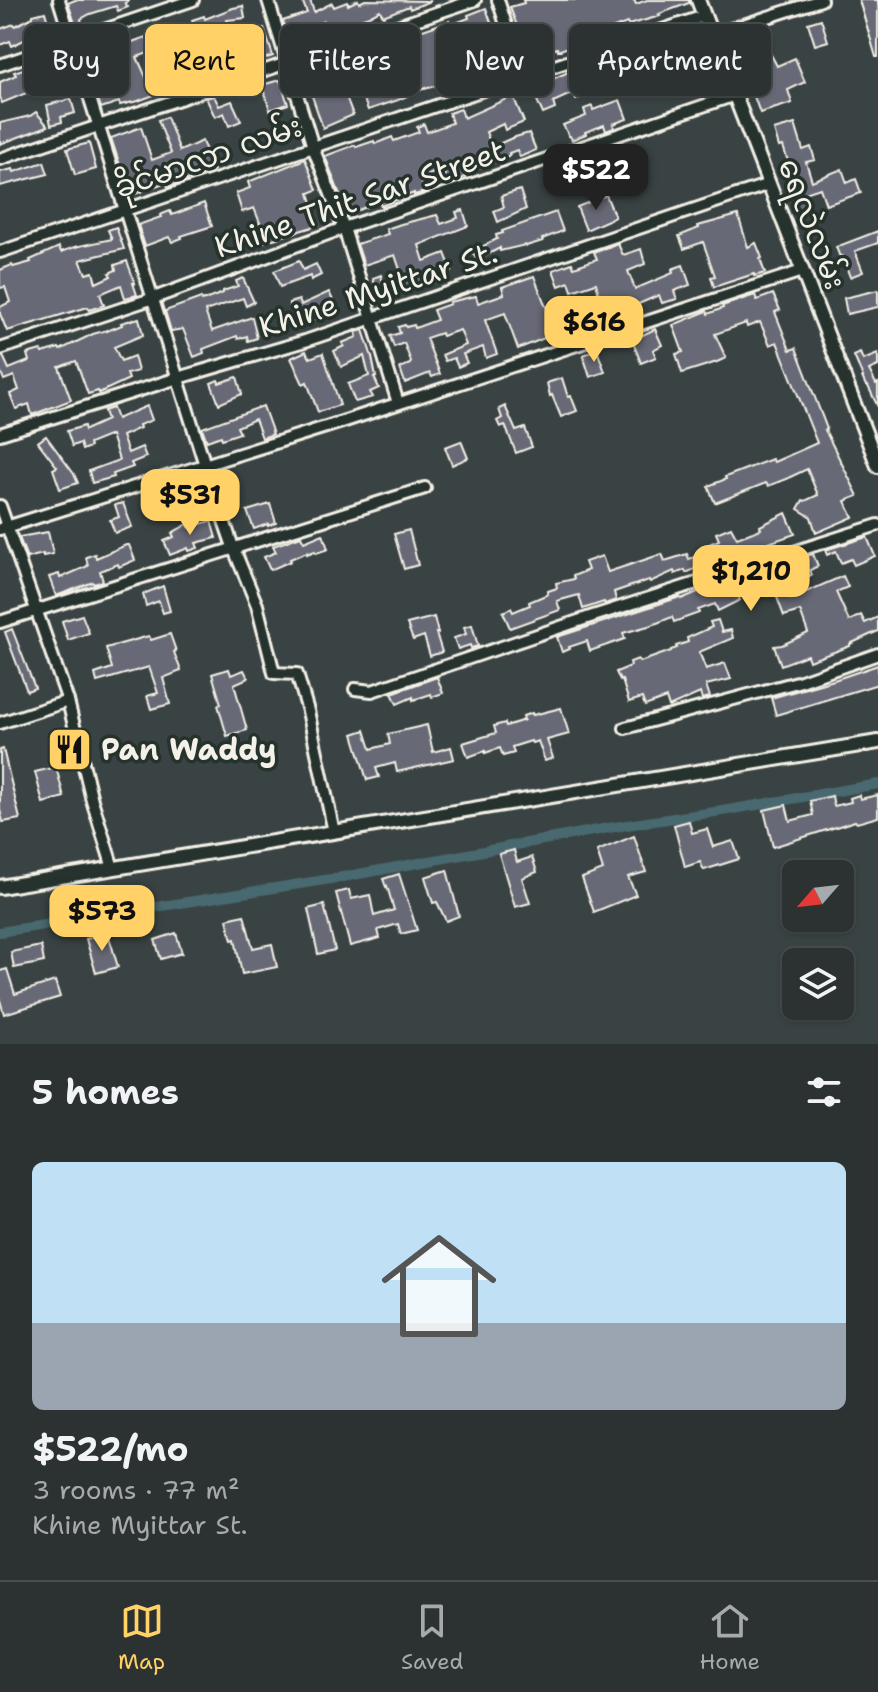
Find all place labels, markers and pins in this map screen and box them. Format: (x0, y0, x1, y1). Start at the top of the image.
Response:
pin: $522 (549, 144, 643, 212)
pin: $616 (547, 296, 641, 364)
pin: $531 (143, 469, 237, 537)
pin: $1,210 (686, 545, 816, 613)
restaurant icon: Pan Waddy (46, 726, 94, 774)
place label: Pan Waddy (101, 729, 277, 770)
pin: $573 (55, 885, 149, 953)

